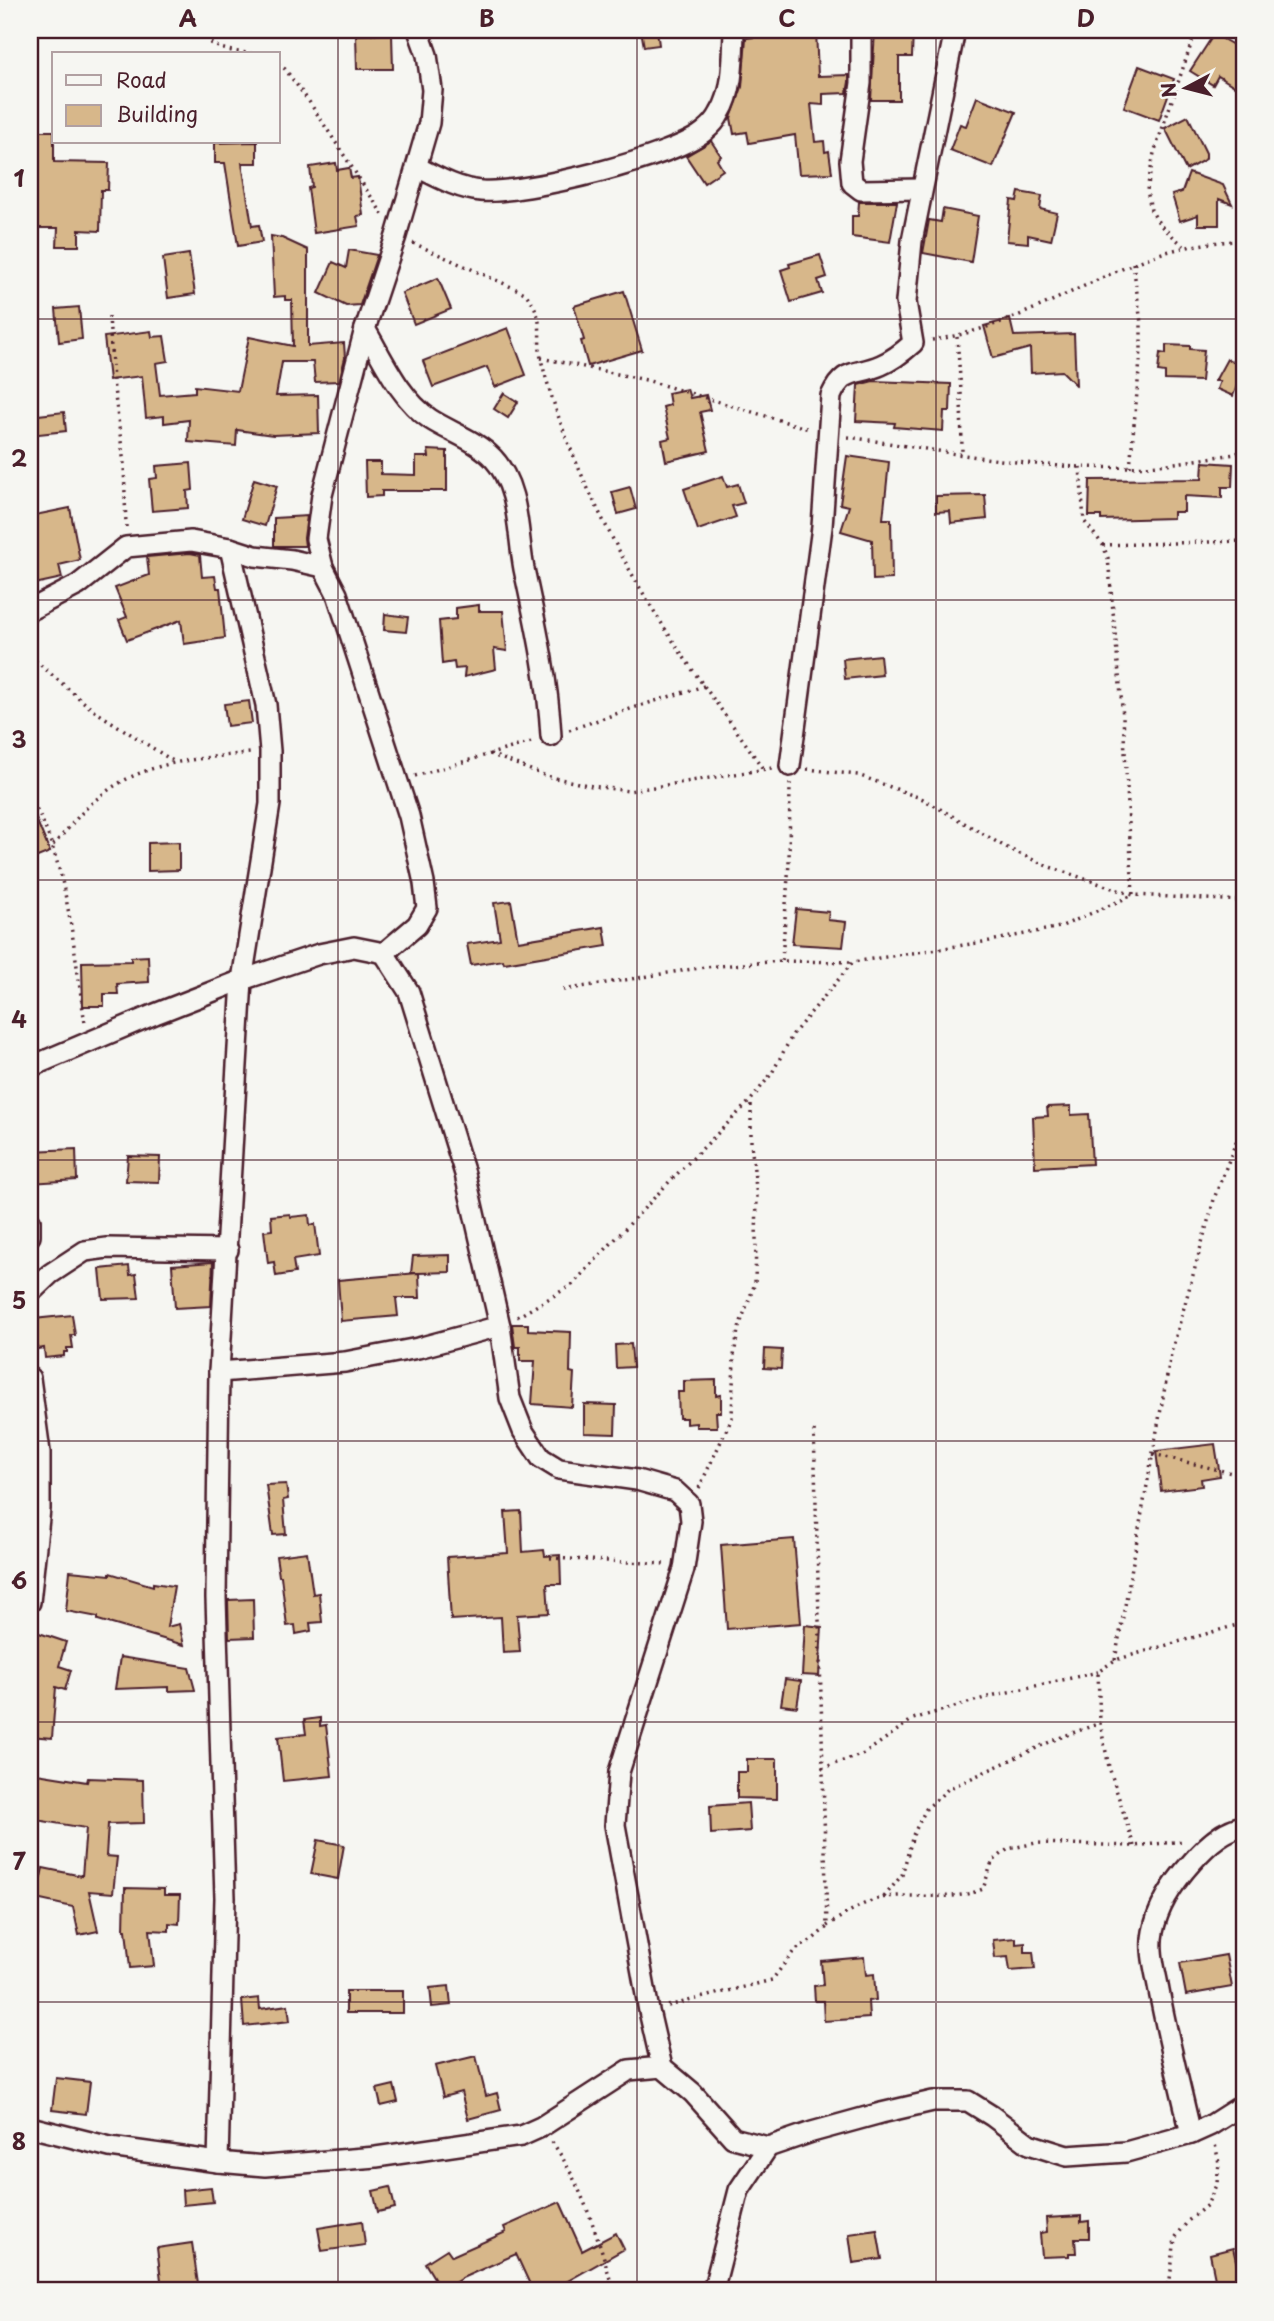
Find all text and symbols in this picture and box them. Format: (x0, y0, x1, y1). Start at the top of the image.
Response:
text: A (179, 0, 197, 35)
text: B (479, 0, 495, 35)
text: C (778, 0, 796, 35)
text: D (1077, 0, 1095, 35)
legend (52, 52, 280, 144)
north arrow (1152, 52, 1222, 122)
text: Road (116, 63, 167, 95)
text: N (1153, 81, 1183, 99)
text: Building (116, 97, 198, 129)
text: 1 (14, 160, 25, 195)
text: 2 (11, 440, 27, 475)
text: 3 (11, 721, 27, 756)
text: 4 (11, 1001, 27, 1036)
text: 5 (12, 1282, 26, 1317)
text: 6 (11, 1562, 27, 1597)
text: 7 (12, 1843, 26, 1878)
text: 8 (12, 2123, 26, 2158)

